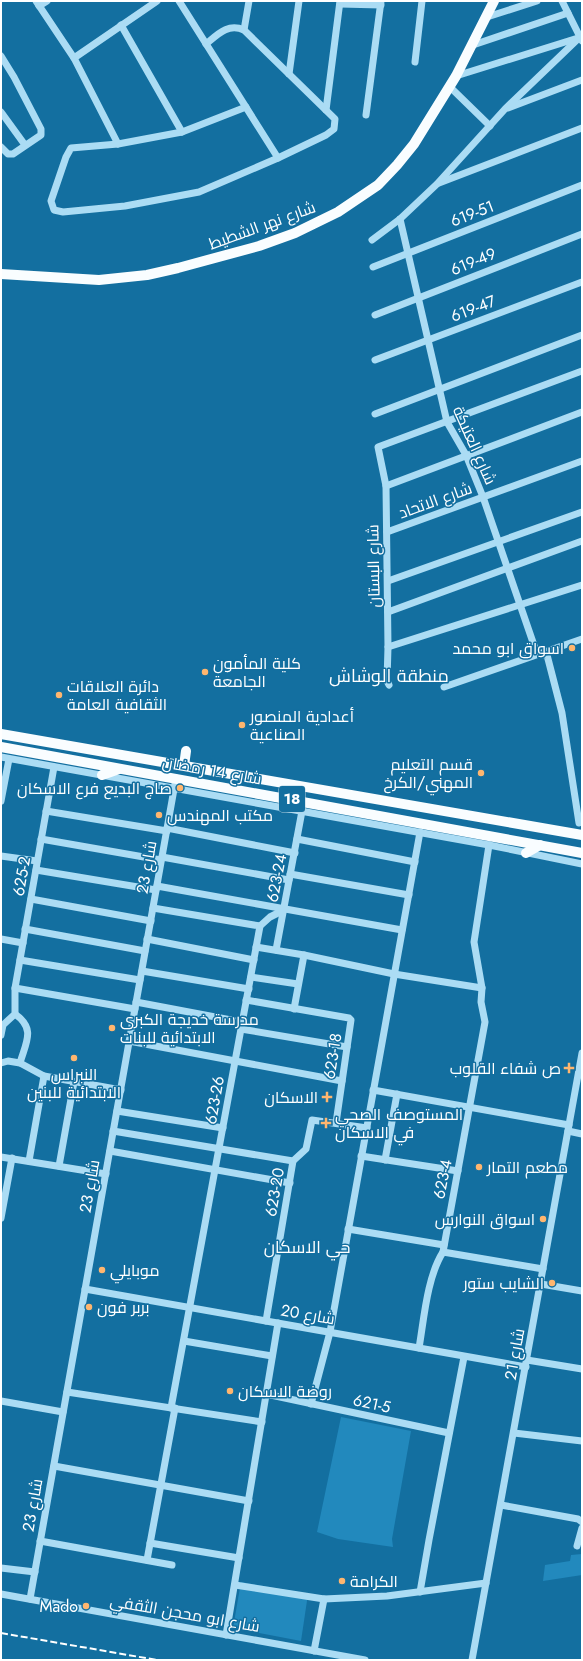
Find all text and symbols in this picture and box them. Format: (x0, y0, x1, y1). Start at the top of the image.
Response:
street label: شارع نهر الشطيط (206, 195, 319, 255)
street label: 619-51 (447, 195, 497, 232)
street label: 619-49 (447, 242, 500, 281)
street label: 619-47 (447, 289, 500, 328)
street label: شارع العتيکة (447, 402, 502, 488)
street label: شارع الاتحاد (395, 477, 475, 524)
street label: شارع البستان (361, 524, 386, 608)
place label: اسواق ابو محمد (452, 637, 564, 660)
marker: اسواق ابو محمد (567, 643, 577, 653)
place label: كلية المأمون الجامعة (213, 652, 301, 693)
district label: منطقة الوشاش (329, 663, 449, 689)
marker: كلية المأمون الجامعة (200, 667, 210, 677)
place label: دائرة العلاقات الثقافية العامة (67, 675, 167, 716)
marker: دائرة العلاقات الثقافية العامة (54, 690, 64, 700)
place label: أعدادية المنصور الصناعية (249, 705, 354, 746)
marker: أعدادية المنصور الصناعية (237, 720, 247, 730)
street label: شارع 14 رمضان (160, 750, 263, 791)
place label: قسم التعليم المهني/الكرخ (384, 753, 473, 796)
marker: قسم التعليم المهني/الكرخ (476, 768, 486, 778)
place label: صاج البديع فرع الاسكان (17, 777, 172, 800)
marker: صاج البديع فرع الاسكان (175, 783, 185, 793)
road number: 18 (279, 786, 305, 812)
place label: مكتب المهندس (167, 804, 273, 827)
marker: مكتب المهندس (154, 810, 164, 820)
street label: شارع 23 (131, 839, 162, 895)
street label: 623-24 (261, 852, 292, 904)
street label: 625-2 (7, 854, 36, 898)
place label: مدرسة خديجة الكبرى الابتدائية للبنات (120, 1008, 259, 1049)
marker: مدرسة خديجة الكبرى الابتدائية للبنات (107, 1023, 117, 1033)
street label: 623-18 (318, 1031, 347, 1081)
marker: النبراس الابتدائية للبنين (69, 1053, 79, 1063)
place label: ص شفاء القلوب (450, 1057, 561, 1080)
place label: النبراس الابتدائية للبنين (27, 1063, 121, 1104)
marker: ص شفاء القلوب (564, 1063, 574, 1073)
street label: 623-26 (199, 1074, 230, 1126)
place label: الاسكان (264, 1086, 318, 1109)
marker: الاسكان (321, 1091, 333, 1103)
place label: المستوصف الصحي في الاسكان (335, 1103, 463, 1146)
marker: المستوصف الصحي في الاسكان (320, 1117, 332, 1129)
place label: مطعم التمار (486, 1156, 568, 1179)
street label: 623-4 (427, 1157, 458, 1201)
street label: شارع 23 (74, 1158, 105, 1214)
marker: مطعم التمار (474, 1162, 484, 1172)
street label: 623-20 (259, 1166, 290, 1218)
place label: اسواق النوارس (435, 1208, 535, 1231)
marker: اسواق النوارس (538, 1214, 548, 1224)
district label: حي الاسكان (264, 1235, 350, 1261)
place label: موبايلي (110, 1259, 160, 1284)
marker: موبايلي (97, 1265, 107, 1275)
place label: الشايب ستور (462, 1272, 544, 1295)
marker: الشايب ستور (547, 1278, 557, 1288)
place label: بربر فون (97, 1296, 150, 1319)
street label: شارع 20 (279, 1298, 337, 1331)
marker: بربر فون (84, 1302, 94, 1312)
street label: شارع 21 (499, 1326, 530, 1382)
place label: روضة الاسكان (238, 1380, 332, 1403)
marker: روضة الاسكان (225, 1386, 235, 1396)
street label: 621-5 (351, 1388, 393, 1419)
street label: شارع 23 (17, 1477, 48, 1533)
place label: الكرامة (350, 1570, 398, 1593)
marker: الكرامة (337, 1576, 347, 1586)
street label: شارع ابو محجن الثقفي (108, 1589, 262, 1640)
place label: Mado (39, 1595, 78, 1618)
marker: Mado (81, 1601, 91, 1611)

